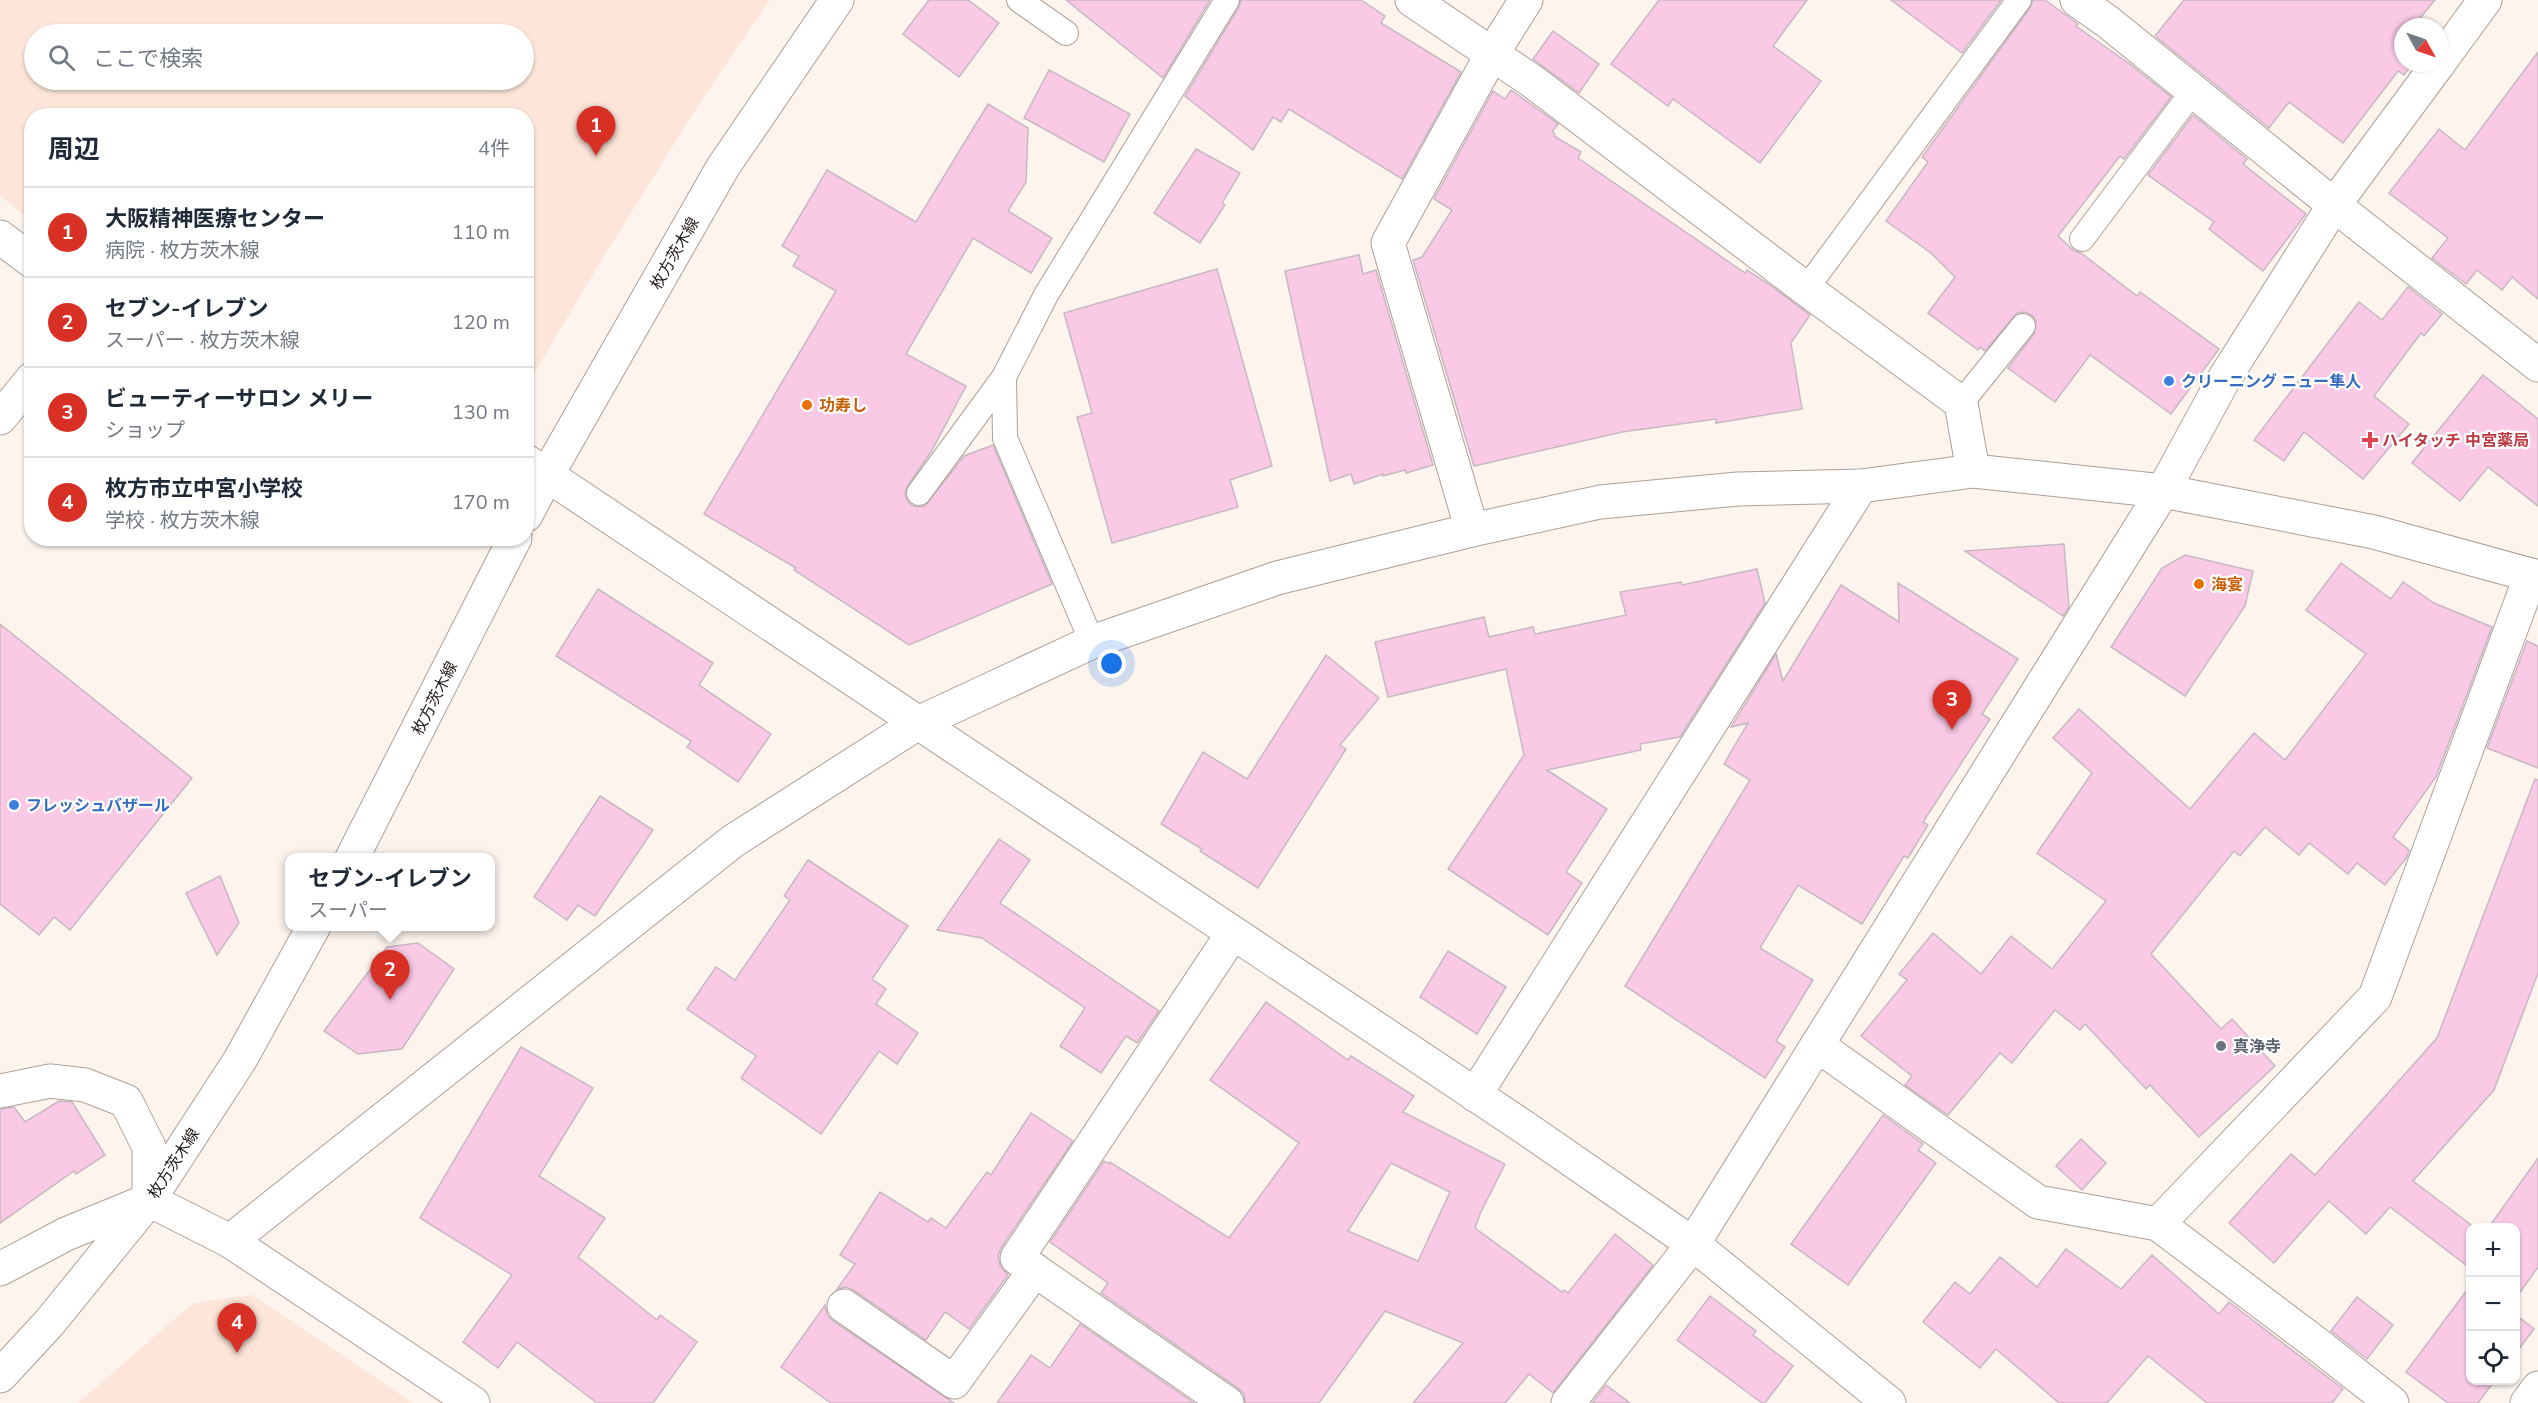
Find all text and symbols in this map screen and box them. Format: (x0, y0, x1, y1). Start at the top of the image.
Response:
north arrow (2394, 18, 2448, 72)
search box (24, 24, 534, 90)
icon: search (45, 41, 78, 74)
text: ここで検索 (93, 44, 203, 74)
pin: 1 (576, 106, 616, 156)
text: 周辺 (48, 132, 100, 167)
text: 4件 (478, 135, 510, 162)
text: 大阪精神医療センター (105, 204, 325, 234)
street label: 枚方茨木線 (645, 213, 704, 294)
text: 1 (62, 219, 74, 246)
text: 110 m (452, 219, 510, 246)
text: 病院 · 枚方茨木線 (105, 237, 260, 264)
text: セブン-イレブン (105, 294, 269, 324)
text: 2 (62, 309, 74, 336)
text: 120 m (452, 309, 510, 336)
text: スーパー · 枚方茨木線 (105, 327, 300, 354)
place label: クリーニング ニュー隼人 (2181, 371, 2361, 393)
marker: クリーニング ニュー隼人 (2162, 374, 2176, 388)
text: ビューティーサロン メリー (105, 384, 373, 414)
place label: 功寿し (819, 395, 867, 417)
marker: 功寿し (800, 398, 814, 412)
text: 3 (62, 399, 74, 426)
text: 130 m (452, 399, 510, 426)
text: ショップ (105, 417, 185, 444)
place label: ハイタッチ 中宮薬局 (2382, 430, 2529, 452)
marker: ハイタッチ 中宮薬局 (2363, 433, 2377, 447)
text: 枚方市立中宮小学校 (105, 474, 303, 504)
text: 4 (62, 489, 74, 516)
text: 170 m (452, 489, 510, 516)
text: 学校 · 枚方茨木線 (105, 507, 260, 534)
place label: 海宴 (2211, 574, 2243, 596)
marker: 海宴 (2192, 577, 2206, 591)
your location (1097, 649, 1126, 678)
street label: 枚方茨木線 (407, 658, 463, 739)
pin: 3 (1932, 680, 1972, 730)
place label: フレッシュバザール (26, 795, 170, 817)
marker: フレッシュバザール (7, 798, 21, 812)
popup (285, 853, 495, 931)
text: セブン-イレブン (308, 864, 472, 894)
text: スーパー (308, 897, 388, 924)
pin: 2 (370, 950, 410, 1000)
place label: 真浄寺 (2233, 1036, 2281, 1058)
marker: 真浄寺 (2214, 1039, 2228, 1053)
street label: 枚方茨木線 (143, 1124, 205, 1203)
map controls (2466, 1223, 2520, 1385)
button: + (2466, 1223, 2520, 1277)
button: − (2466, 1277, 2520, 1331)
pin: 4 (218, 1304, 256, 1353)
button: locate (2466, 1331, 2520, 1385)

